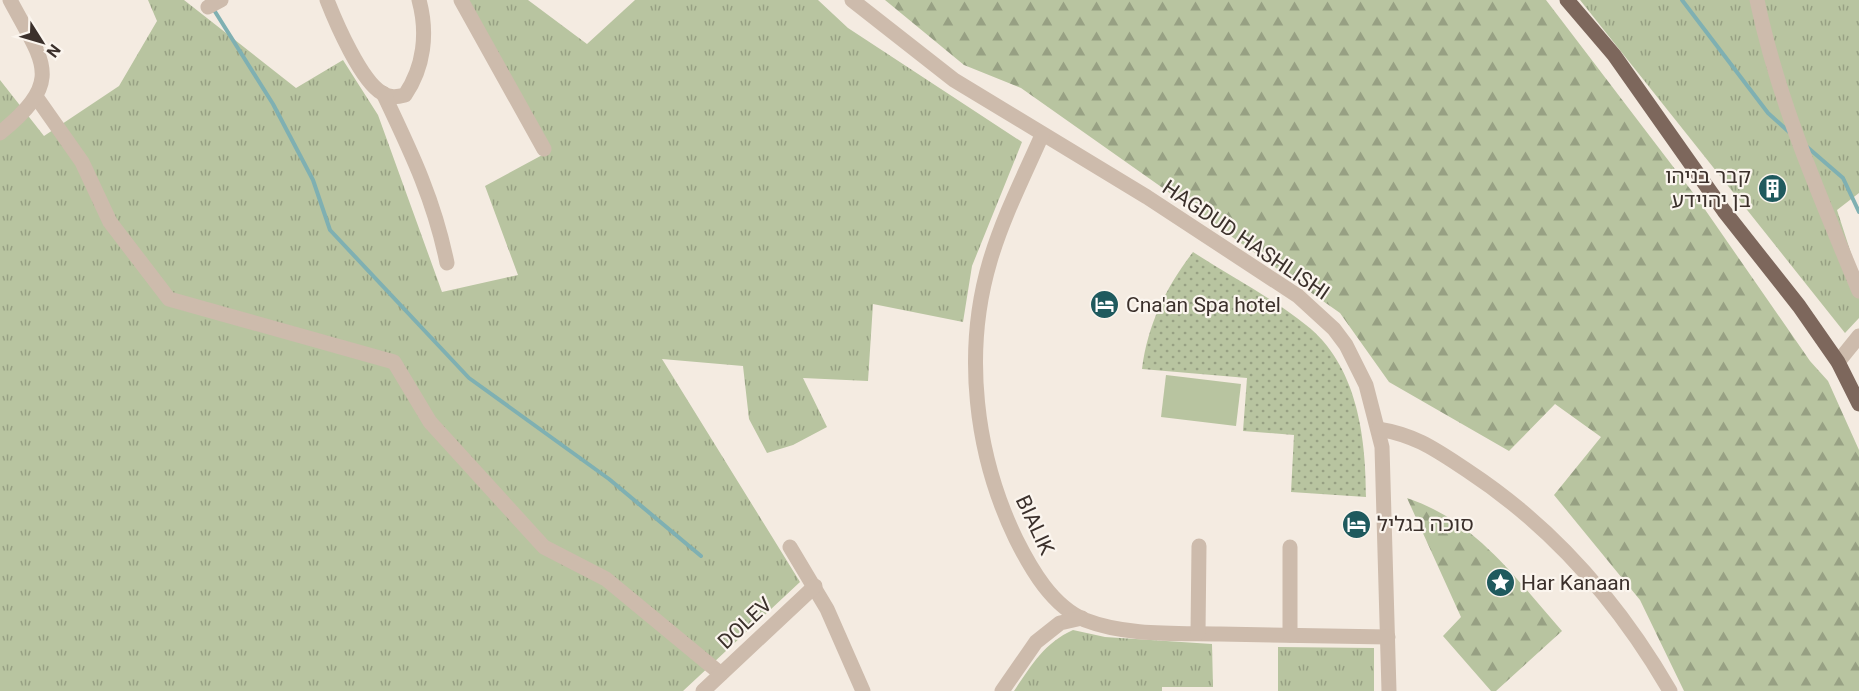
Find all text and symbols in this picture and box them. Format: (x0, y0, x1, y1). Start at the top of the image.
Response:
north arrow (12, 12, 72, 72)
text: N (43, 40, 65, 61)
place label: קבר בניהו בן יהוידע (1665, 164, 1751, 212)
building icon: קבר בניהו בן יהוידע (1756, 172, 1788, 204)
street label: HAGDUD HASHLISHI (1158, 175, 1334, 305)
hotel icon: Cna'an Spa hotel (1089, 289, 1121, 321)
place label: Cna'an Spa hotel (1126, 293, 1281, 317)
street label: BIALIK (1011, 491, 1060, 559)
hotel icon: סוכה בגליל (1340, 508, 1372, 540)
place label: סוכה בגליל (1377, 512, 1474, 536)
place icon: Har Kanaan (1484, 567, 1516, 599)
place label: Har Kanaan (1521, 571, 1630, 595)
street label: DOLEV (713, 592, 777, 654)

